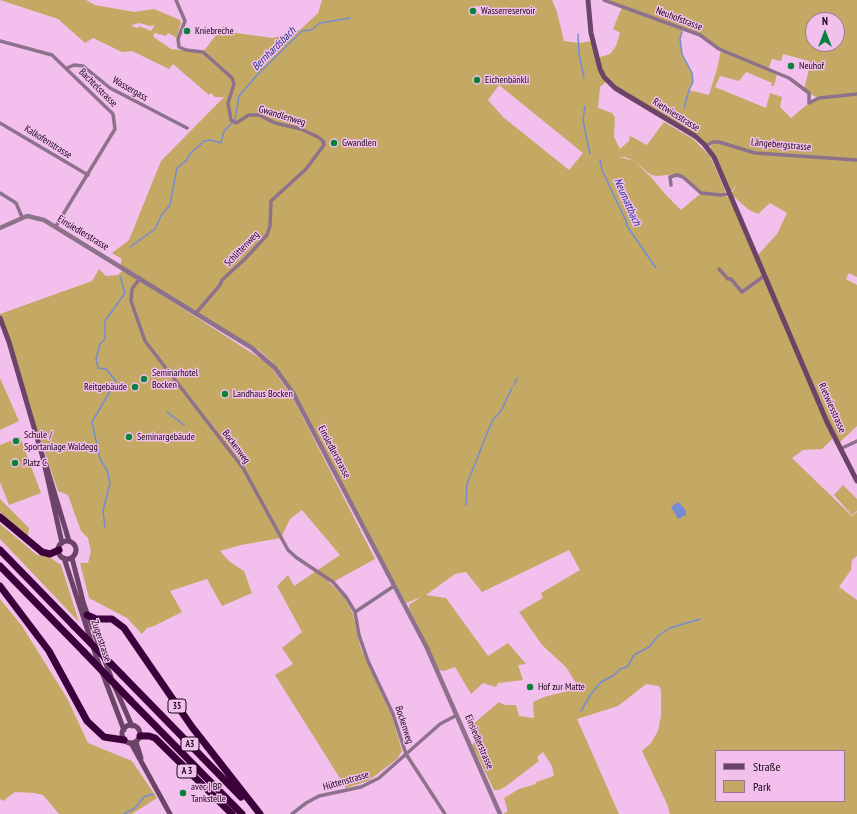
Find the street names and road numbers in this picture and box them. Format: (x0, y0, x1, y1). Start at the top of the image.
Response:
street label: Neuhofstrasse (654, 5, 704, 33)
street label: Bachtelstrasse (76, 66, 120, 110)
street label: Wassergass (110, 74, 150, 104)
street label: Rietwiesstrasse (650, 96, 702, 134)
street label: Gwandlenweg (257, 103, 307, 129)
street label: Kalkofenstrasse (22, 123, 74, 161)
street label: Längebergstrasse (750, 136, 812, 154)
street label: Einsiedlerstrasse (55, 213, 111, 253)
street label: Schlittenweg (222, 229, 262, 269)
street label: Rietwiesstrasse (816, 381, 848, 435)
street label: Einsiedlerstrasse (315, 424, 353, 480)
street label: Bockenweg (219, 428, 253, 466)
street label: Zugerstrasse (88, 618, 114, 664)
road number: 35 (168, 699, 186, 713)
street label: Bockenweg (392, 705, 416, 745)
street label: Einsiedlerstrasse (462, 713, 496, 771)
road number: A3 (181, 737, 199, 751)
road number: A 3 (177, 764, 197, 778)
street label: Hüttenstrasse (322, 769, 370, 793)

